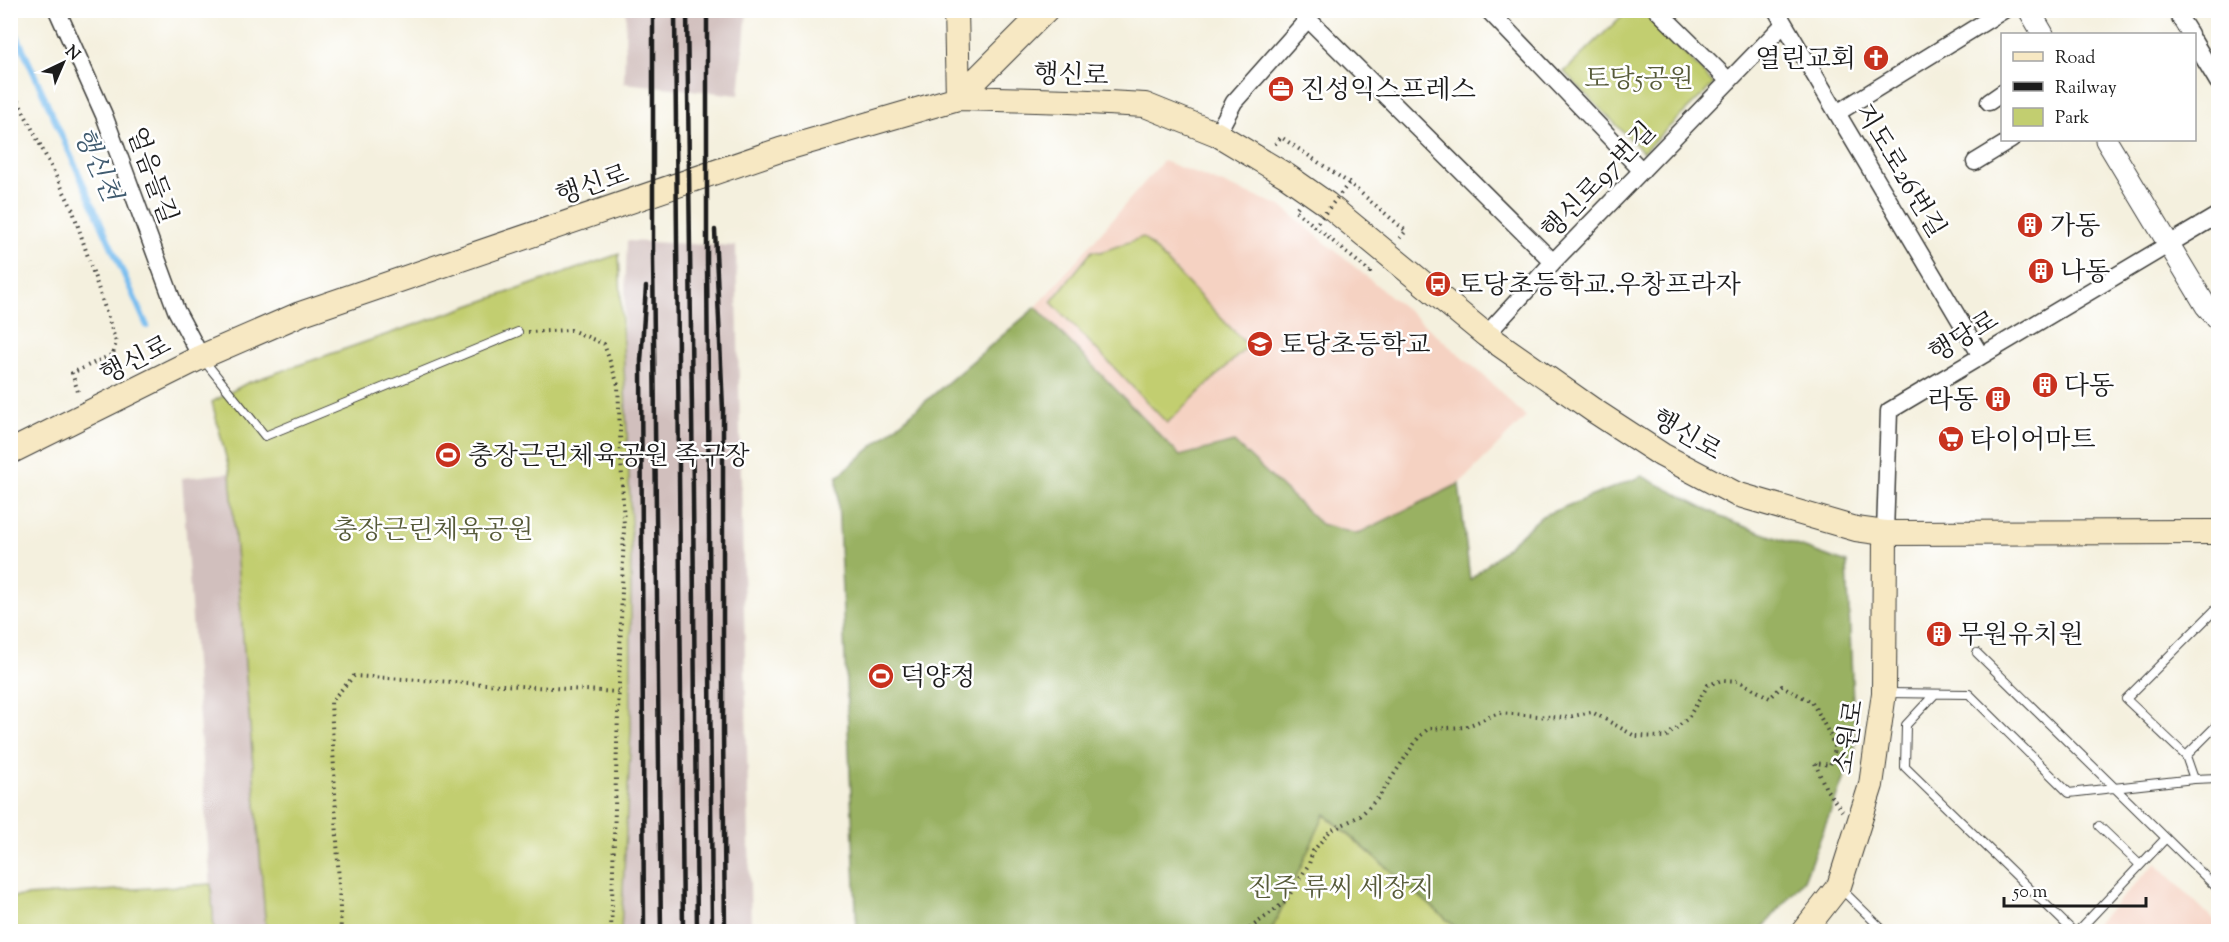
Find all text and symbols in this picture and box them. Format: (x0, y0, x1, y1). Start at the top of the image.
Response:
north arrow (33, 33, 93, 93)
legend (2001, 33, 2196, 141)
text: N (59, 41, 84, 67)
place label: 열린교회 (1756, 42, 1856, 79)
church icon: 열린교회 (1861, 43, 1891, 73)
text: Road (2055, 46, 2095, 72)
street label: 행신로 (1033, 57, 1109, 96)
park label: 토당5공원 (1584, 62, 1694, 99)
place label: 진성익스프레스 (1300, 73, 1476, 110)
office icon: 진성익스프레스 (1266, 74, 1296, 104)
text: Railway (2055, 76, 2117, 102)
street label: 지도로26번길 (1844, 97, 1954, 245)
text: Park (2055, 106, 2090, 132)
street label: 행신로97번길 (1534, 114, 1666, 249)
water label: 행신천 (62, 121, 130, 210)
street label: 얼음들길 (116, 122, 185, 229)
street label: 행신로 (551, 157, 634, 216)
place label: 가동 (2050, 209, 2100, 246)
building icon: 가동 (2015, 210, 2045, 240)
place label: 나동 (2060, 255, 2110, 292)
building icon: 나동 (2026, 256, 2056, 286)
place label: 토당초등학교.우창프라자 (1458, 268, 1741, 305)
bus stop icon: 토당초등학교.우창프라자 (1423, 269, 1453, 299)
street label: 행당로 (1922, 303, 2006, 373)
street label: 행신로 (94, 328, 178, 395)
place label: 토당초등학교 (1280, 328, 1431, 365)
school or university icon: 토당초등학교 (1245, 329, 1275, 359)
place label: 다동 (2064, 369, 2114, 406)
building icon: 다동 (2030, 370, 2060, 400)
place label: 라동 (1928, 383, 1978, 420)
building icon: 라동 (1983, 384, 2013, 414)
street label: 행신로 (1644, 401, 1728, 471)
place label: 타이어마트 (1970, 423, 2096, 460)
supermarket icon: 타이어마트 (1936, 424, 1966, 454)
place label: 충장근린체육공원 족구장 (468, 439, 750, 476)
sports icon: 충장근린체육공원 족구장 (433, 440, 463, 470)
park label: 충장근린체육공원 (333, 513, 533, 550)
place label: 무원유치원 (1958, 618, 2084, 655)
building icon: 무원유치원 (1924, 619, 1954, 649)
place label: 덕양정 (900, 660, 975, 697)
sports icon: 덕양정 (866, 661, 896, 691)
street label: 소원로 (1826, 697, 1875, 778)
scale bar (2004, 870, 2146, 908)
park label: 진주 류씨 세장지 (1248, 871, 1434, 908)
text: 50 m (2012, 880, 2048, 906)

